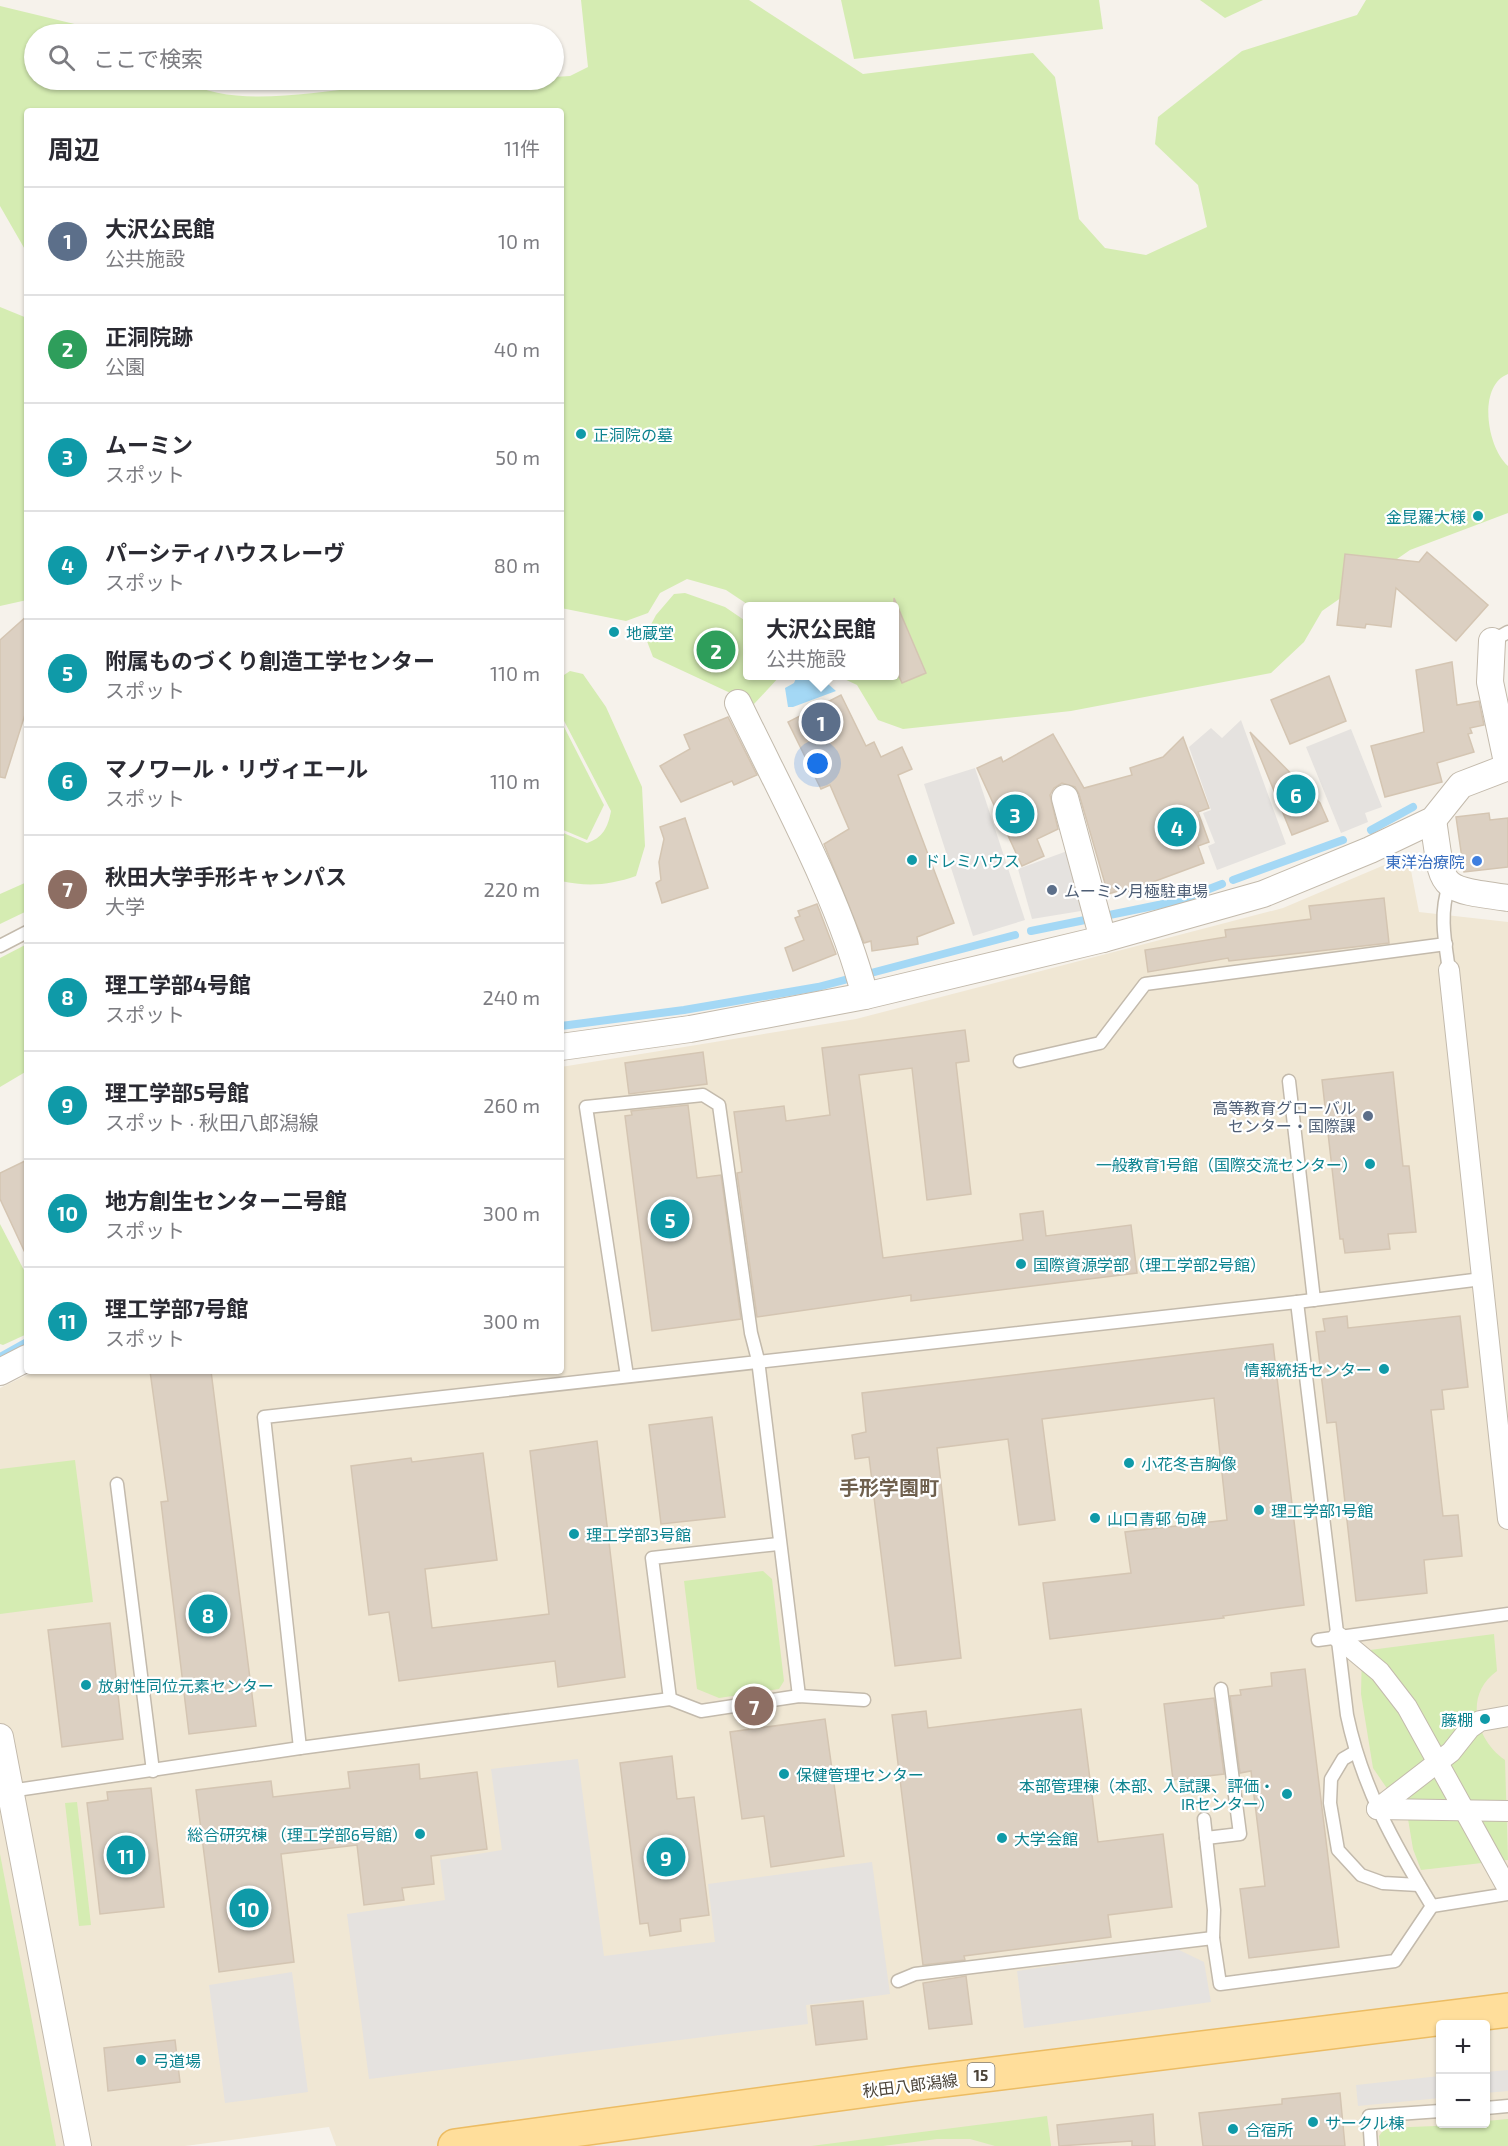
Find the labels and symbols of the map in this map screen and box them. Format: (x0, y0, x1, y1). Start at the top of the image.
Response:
place label: 正洞院の墓 (593, 425, 673, 444)
marker: 正洞院の墓 (574, 427, 588, 441)
place label: 金昆羅大様 (1386, 507, 1466, 526)
marker: 金昆羅大様 (1471, 509, 1485, 523)
place label: 地蔵堂 (626, 623, 674, 642)
marker: 地蔵堂 (607, 625, 621, 639)
pin: 2 (696, 628, 736, 672)
pin: 1 (802, 700, 840, 744)
your location (803, 749, 832, 778)
pin: 6 (1276, 772, 1316, 816)
pin: 3 (996, 792, 1034, 836)
pin: 4 (1158, 804, 1196, 850)
place label: ドレミハウス (924, 851, 1020, 870)
place label: 東洋治療院 (1385, 852, 1465, 871)
marker: ドレミハウス (905, 853, 919, 867)
marker: 東洋治療院 (1470, 854, 1484, 868)
place label: ムーミン月極駐車場 (1064, 881, 1208, 900)
marker: ムーミン月極駐車場 (1045, 883, 1059, 897)
place label: 高等教育グローバル センター・国際課 (1212, 1098, 1356, 1135)
marker: 高等教育グローバル センター・国際課 (1361, 1109, 1375, 1123)
place label: 一般教育1号館（国際交流センター） (1096, 1155, 1358, 1174)
marker: 一般教育1号館（国際交流センター） (1363, 1157, 1377, 1171)
pin: 5 (650, 1196, 690, 1242)
place label: 国際資源学部（理工学部2号館） (1033, 1255, 1266, 1274)
marker: 国際資源学部（理工学部2号館） (1014, 1257, 1028, 1271)
place label: 情報統括センター (1244, 1360, 1372, 1379)
marker: 情報統括センター (1377, 1362, 1391, 1376)
place label: 小花冬吉胸像 (1141, 1454, 1237, 1473)
marker: 小花冬吉胸像 (1122, 1456, 1136, 1470)
district label: 手形学園町 (839, 1475, 939, 1499)
place label: 理工学部1号館 (1271, 1501, 1373, 1520)
marker: 理工学部1号館 (1252, 1503, 1266, 1517)
place label: 山口青邨 句碑 (1107, 1509, 1207, 1528)
marker: 山口青邨 句碑 (1088, 1511, 1102, 1525)
place label: 理工学部3号館 (586, 1525, 691, 1544)
marker: 理工学部3号館 (567, 1527, 581, 1541)
pin: 8 (188, 1592, 228, 1636)
place label: 放射性同位元素センター (98, 1676, 274, 1695)
marker: 放射性同位元素センター (79, 1678, 93, 1692)
pin: 7 (734, 1684, 774, 1728)
place label: 藤棚 (1441, 1710, 1473, 1729)
marker: 藤棚 (1478, 1712, 1492, 1726)
place label: 保健管理センター (796, 1765, 924, 1784)
marker: 保健管理センター (777, 1767, 791, 1781)
place label: 本部管理棟（本部、入試課、評価・ IRセンター） (1019, 1776, 1275, 1813)
marker: 本部管理棟（本部、入試課、評価・ IRセンター） (1280, 1787, 1294, 1801)
place label: 総合研究棟 （理工学部6号館） (187, 1825, 408, 1844)
marker: 総合研究棟 （理工学部6号館） (413, 1827, 427, 1841)
place label: 大学会館 (1014, 1829, 1078, 1848)
marker: 大学会館 (995, 1831, 1009, 1845)
pin: 11 (106, 1832, 146, 1878)
pin: 9 (646, 1834, 686, 1880)
pin: 10 (230, 1886, 268, 1930)
place label: 弓道場 (153, 2051, 201, 2070)
marker: 弓道場 (134, 2053, 148, 2067)
road number: 15 (968, 2063, 994, 2087)
street label: 秋田八郎潟線 (861, 2070, 959, 2100)
place label: サークル棟 (1325, 2113, 1405, 2132)
marker: サークル棟 (1306, 2115, 1320, 2129)
place label: 合宿所 (1245, 2120, 1293, 2139)
marker: 合宿所 (1226, 2122, 1240, 2136)

